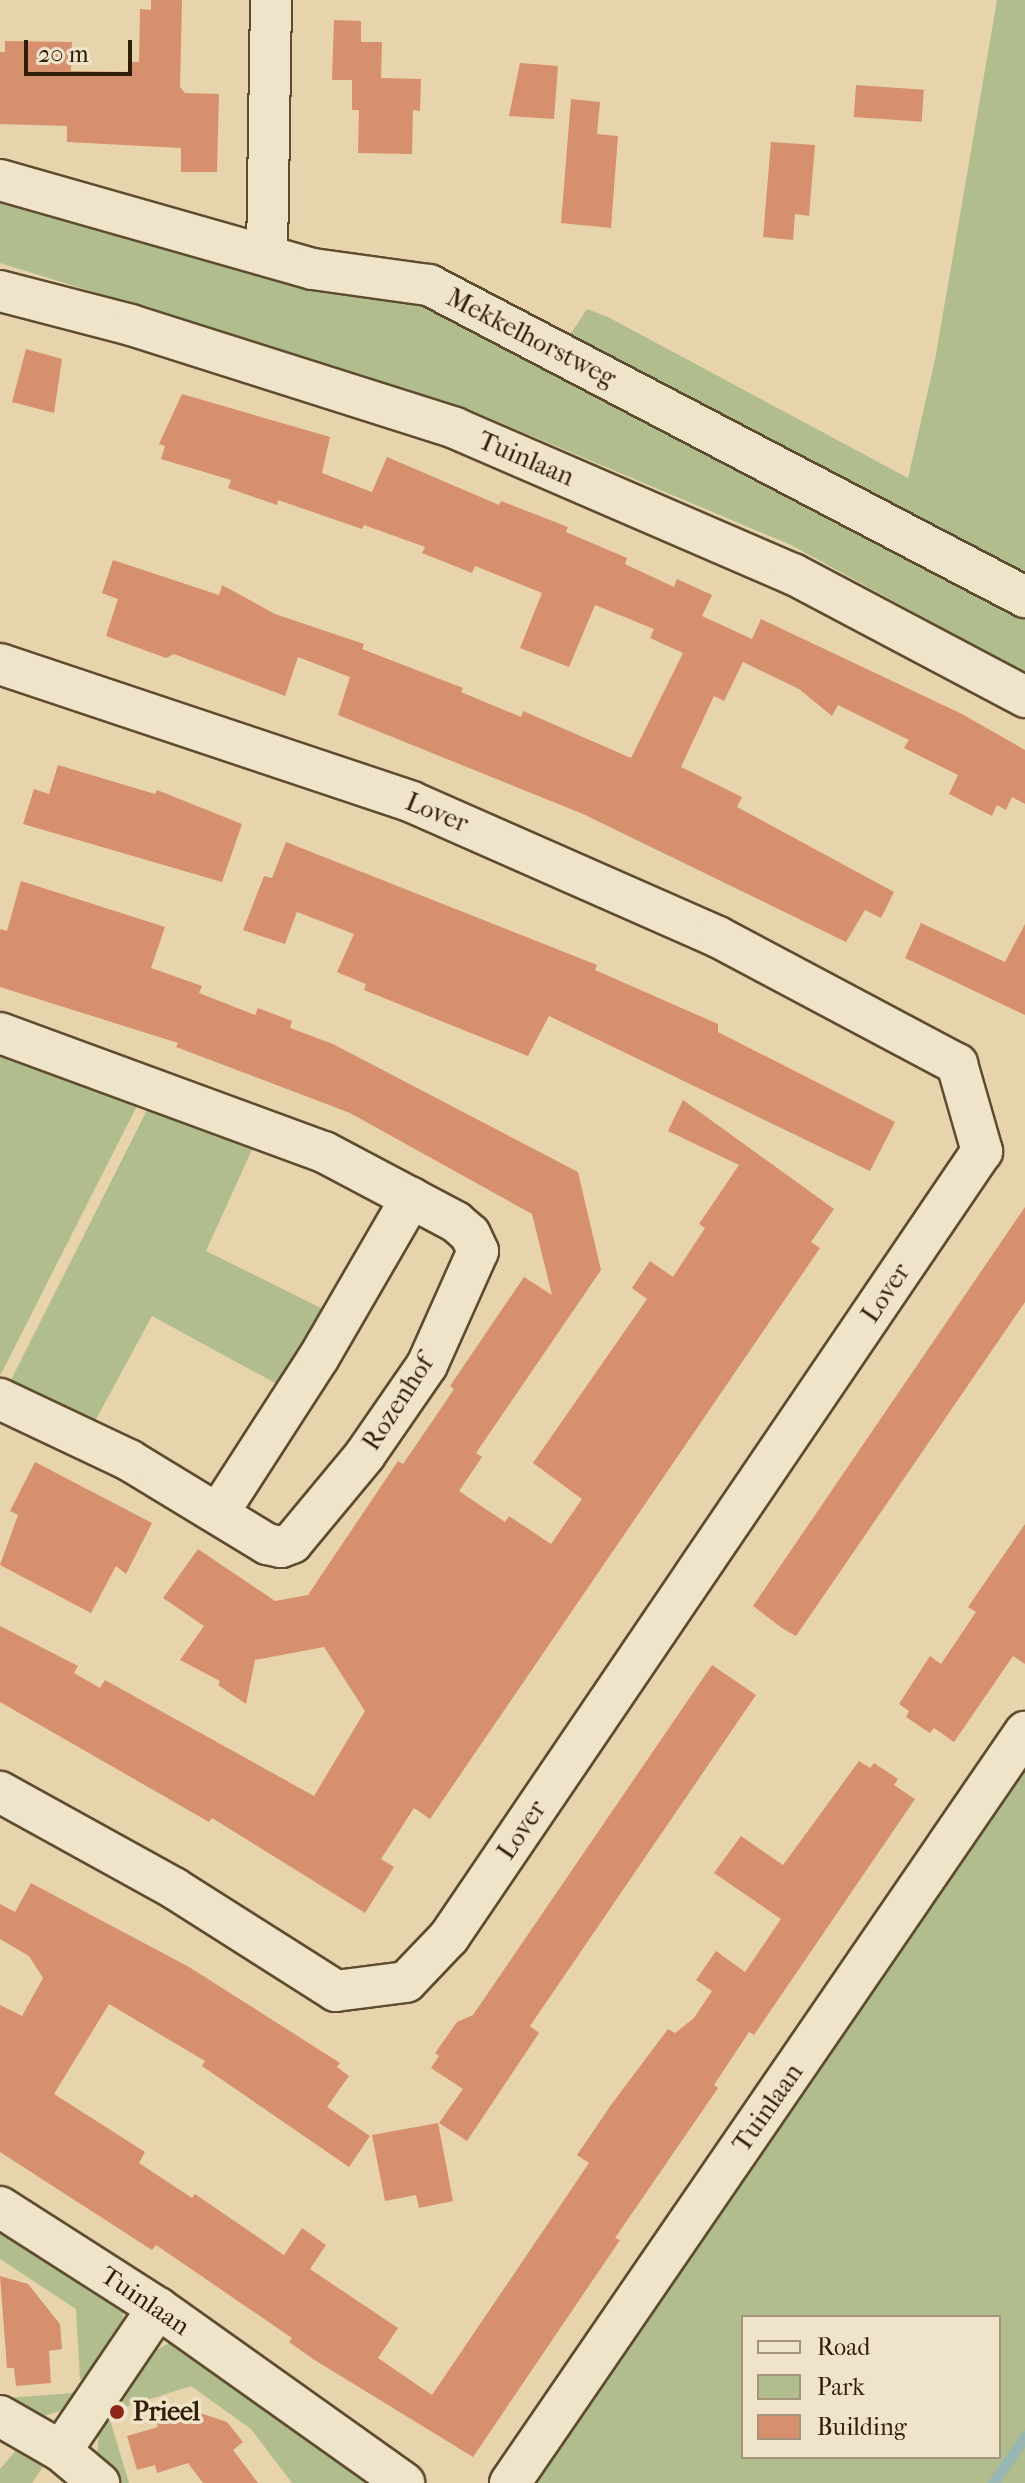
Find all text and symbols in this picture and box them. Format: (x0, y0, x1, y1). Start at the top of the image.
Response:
scale bar (28, 24, 136, 74)
text: 20 m (38, 40, 89, 68)
street label: Mekkelhorstweg (441, 282, 621, 394)
street label: Tuinlaan (474, 425, 578, 493)
street label: Lover (401, 786, 473, 840)
street label: Lover (855, 1257, 917, 1329)
street label: Rozenhof (356, 1350, 440, 1456)
street label: Lover (491, 1794, 553, 1866)
street label: Tuinlaan (726, 2058, 810, 2158)
street label: Tuinlaan (95, 2260, 195, 2342)
legend (741, 2315, 1001, 2459)
text: Road (817, 2333, 870, 2361)
text: Park (817, 2373, 865, 2401)
place label: Prieel (133, 2396, 200, 2428)
marker: Prieel (108, 2403, 126, 2421)
text: Building (817, 2413, 907, 2441)

